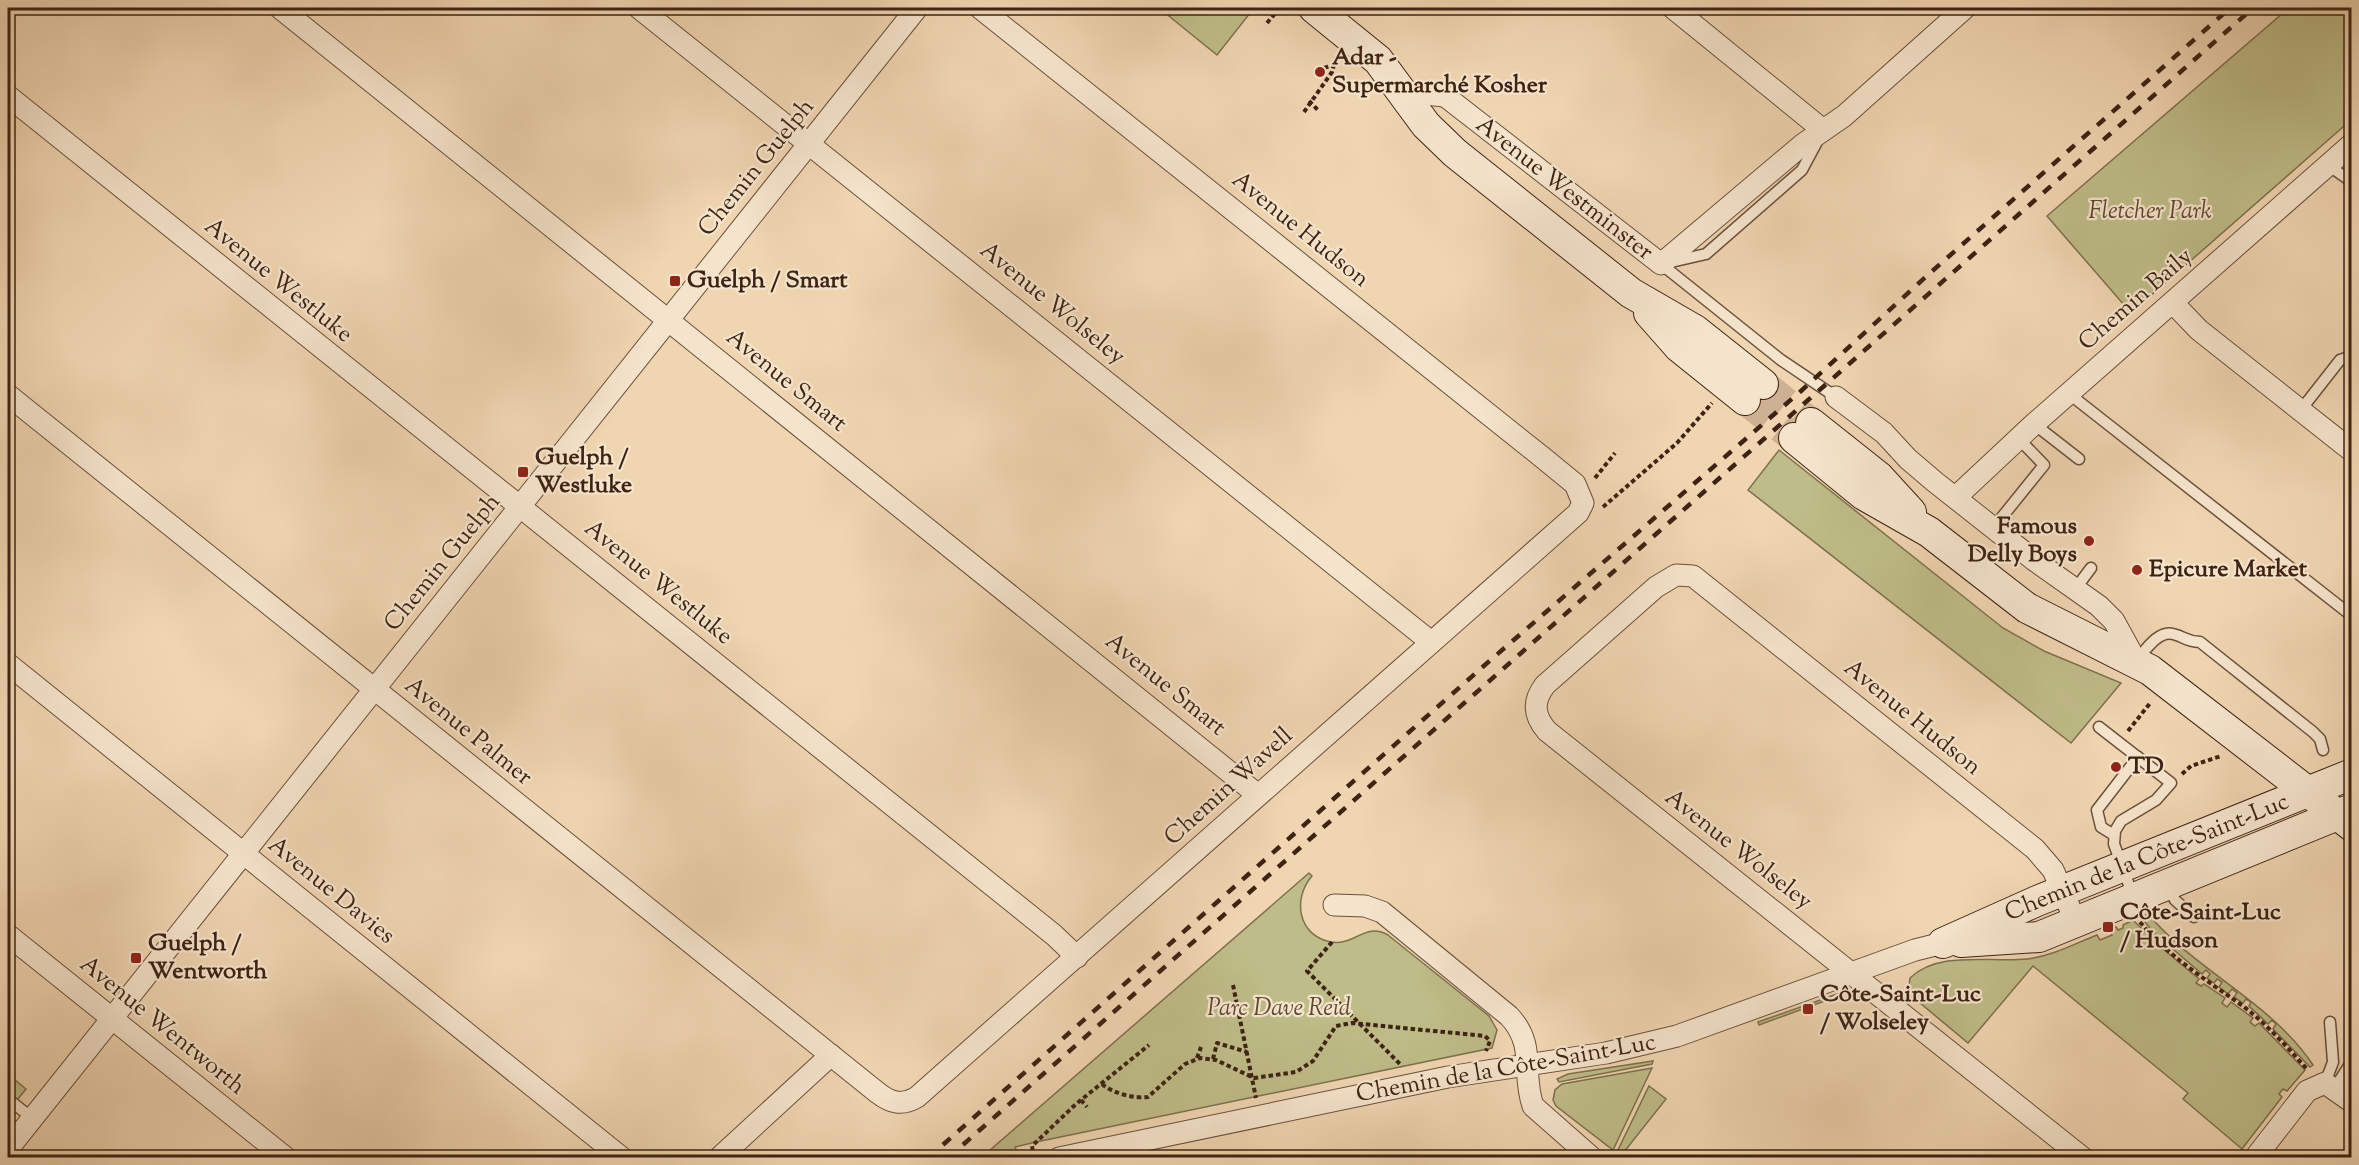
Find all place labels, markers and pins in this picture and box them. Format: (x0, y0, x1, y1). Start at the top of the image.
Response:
place label: Adar - Supermarché Kosher (1332, 41, 1548, 103)
marker: Adar - Supermarché Kosher (1313, 65, 1327, 79)
place label: Guelph / Smart (687, 264, 848, 298)
marker: Guelph / Smart (668, 274, 682, 288)
place label: Guelph / Westluke (535, 441, 632, 503)
marker: Guelph / Westluke (516, 465, 530, 479)
place label: Famous Delly Boys (1968, 510, 2077, 572)
marker: Famous Delly Boys (2082, 534, 2096, 548)
place label: Epicure Market (2149, 553, 2308, 587)
marker: Epicure Market (2130, 563, 2144, 577)
place label: TD (2128, 750, 2164, 784)
marker: TD (2109, 760, 2123, 774)
place label: Côte-Saint-Luc / Hudson (2120, 896, 2281, 958)
marker: Côte-Saint-Luc / Hudson (2101, 920, 2115, 934)
place label: Guelph / Wentworth (148, 927, 268, 989)
marker: Guelph / Wentworth (129, 951, 143, 965)
place label: Côte-Saint-Luc / Wolseley (1820, 978, 1981, 1040)
marker: Côte-Saint-Luc / Wolseley (1801, 1002, 1815, 1016)

